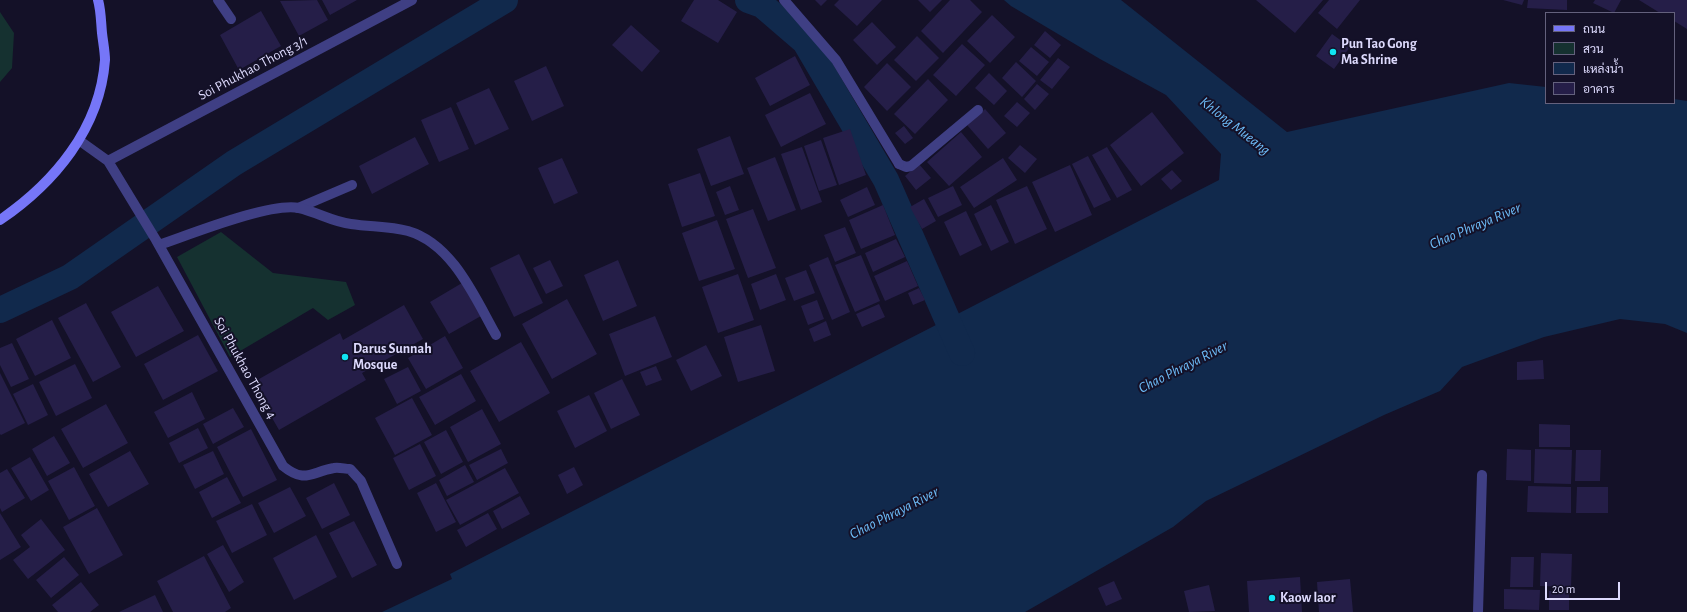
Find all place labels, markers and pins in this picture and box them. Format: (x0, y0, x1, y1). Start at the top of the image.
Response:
place label: Pun Tao Gong Ma Shrine (1341, 36, 1417, 68)
marker: Pun Tao Gong Ma Shrine (1328, 47, 1338, 57)
place label: Darus Sunnah Mosque (353, 341, 432, 374)
marker: Darus Sunnah Mosque (340, 352, 350, 362)
place label: Kaow laor (1280, 590, 1336, 606)
marker: Kaow laor (1267, 593, 1277, 603)

